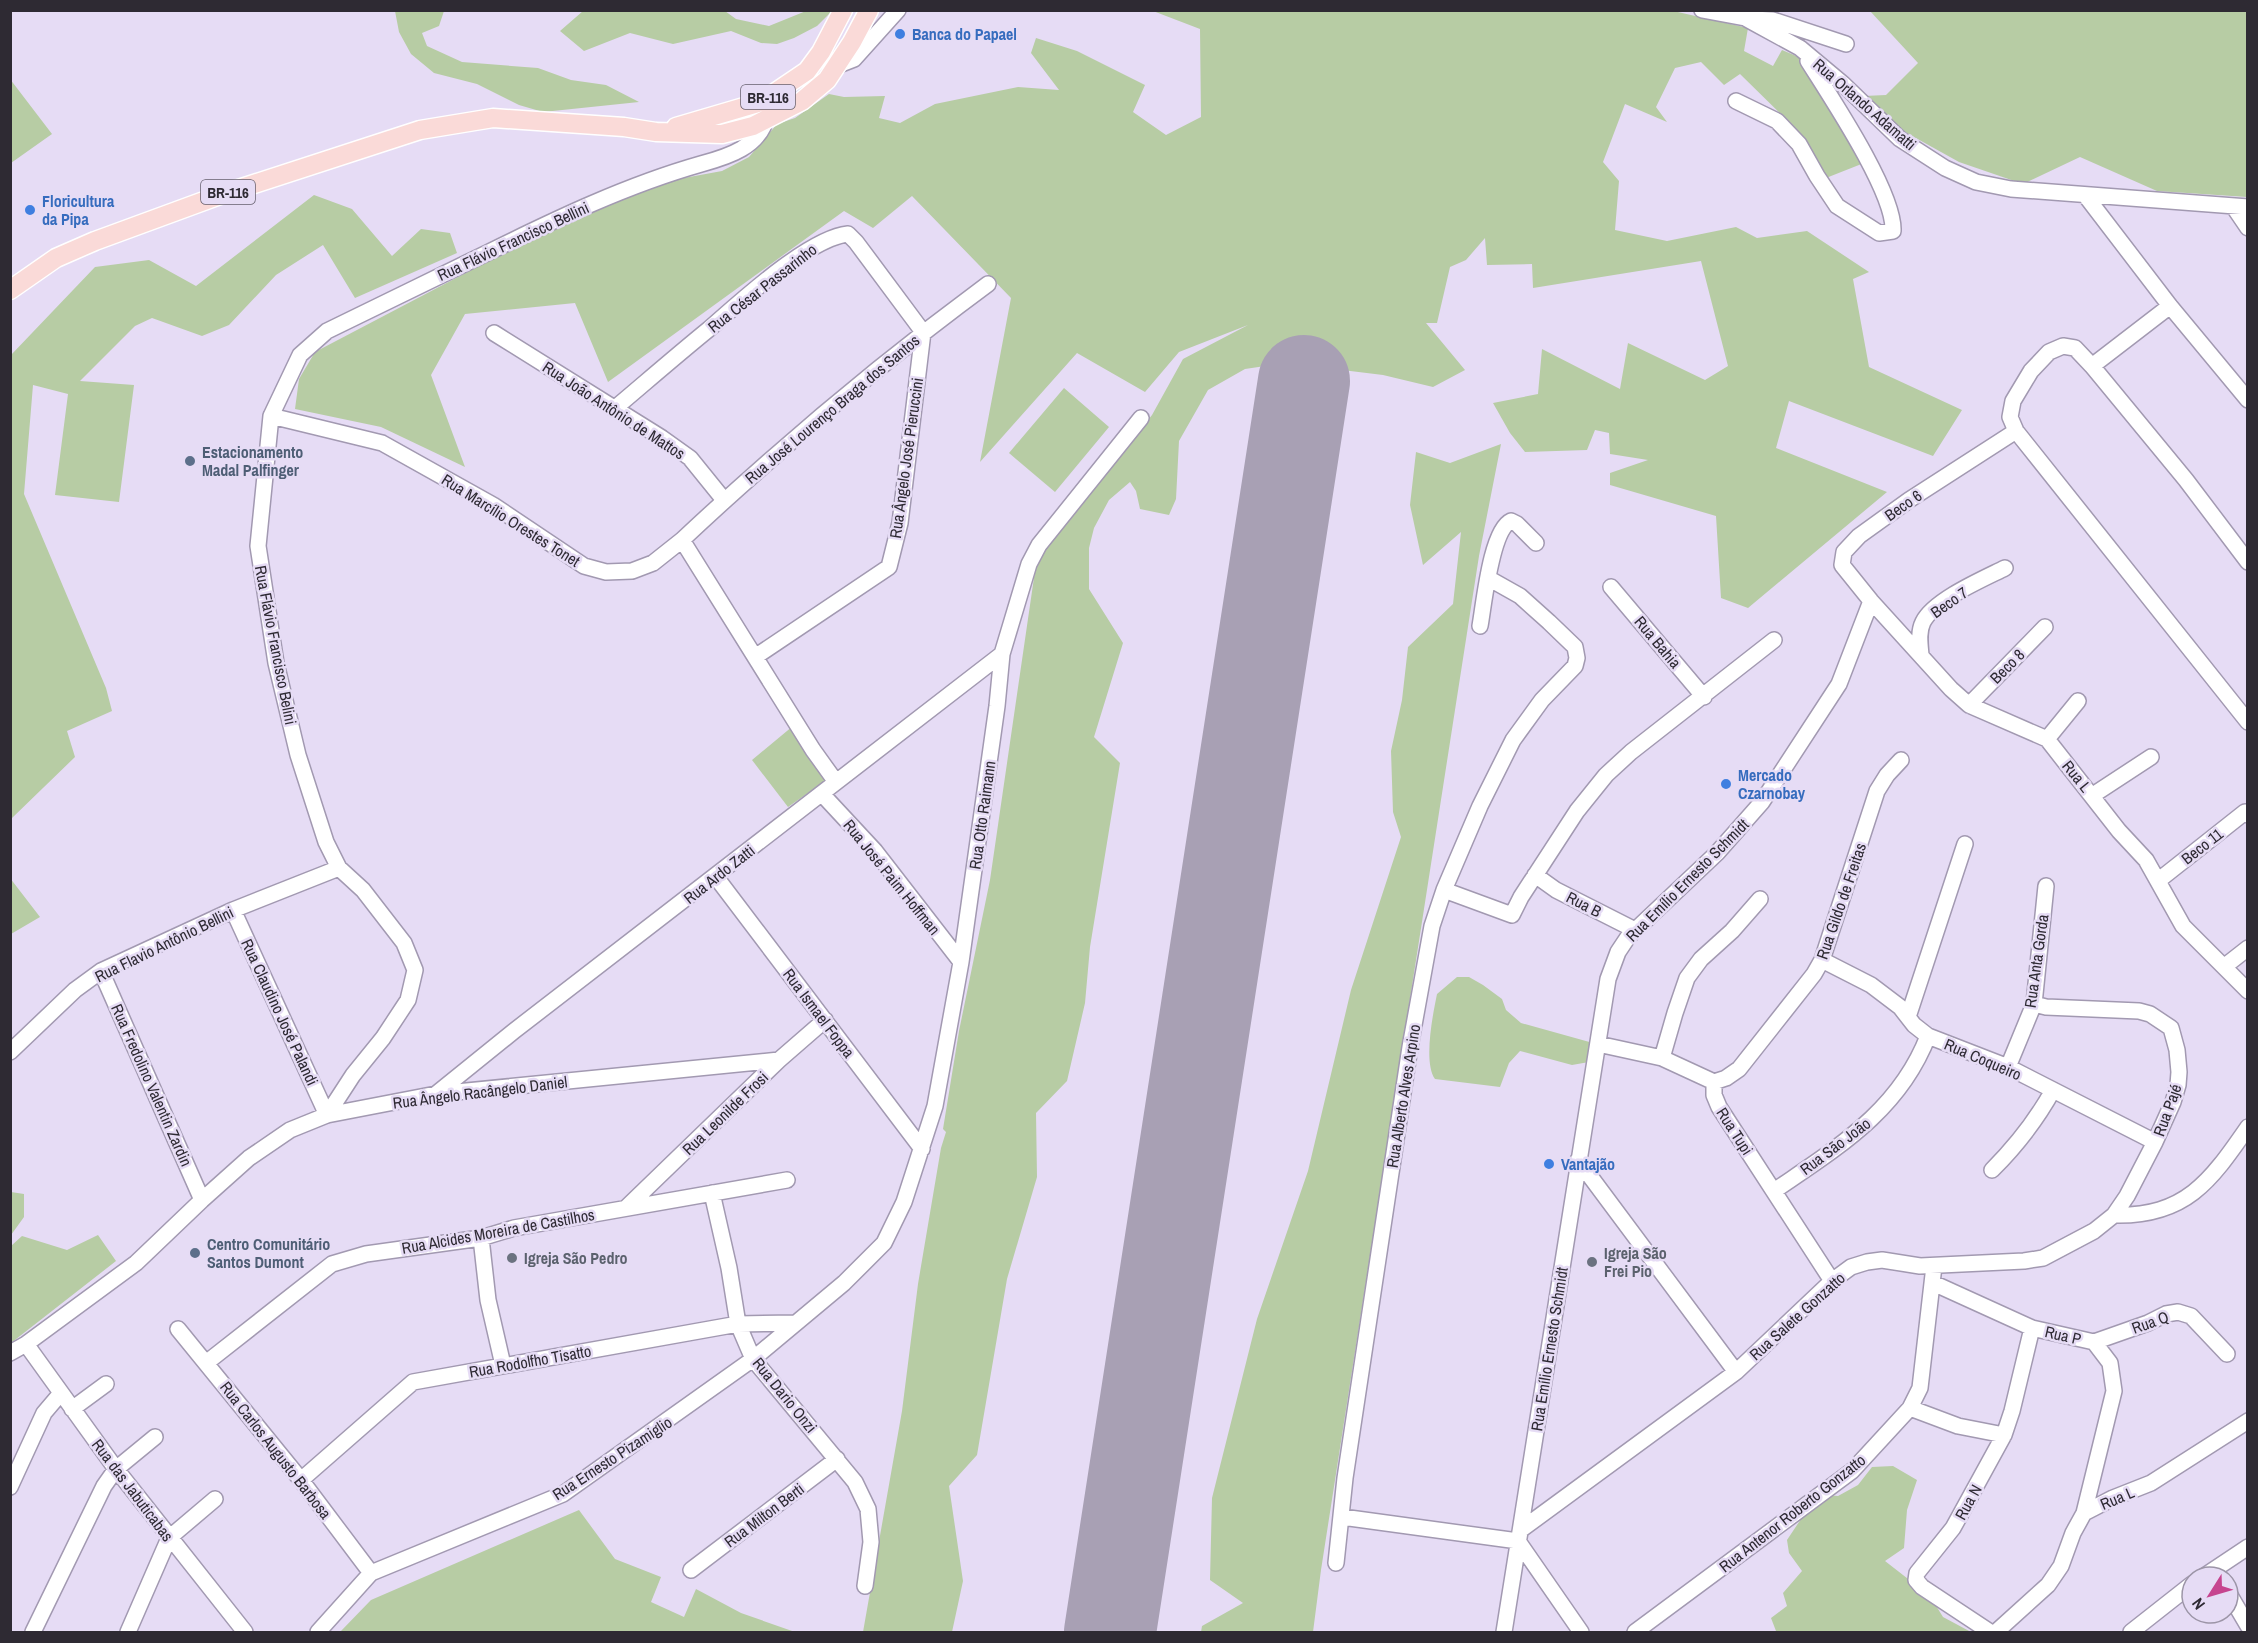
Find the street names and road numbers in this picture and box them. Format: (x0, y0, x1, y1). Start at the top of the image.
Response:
street label: Rua Orlando Adamatti (1809, 53, 1921, 155)
road number: BR-116 (741, 85, 795, 109)
road number: BR-116 (201, 180, 255, 204)
street label: Rua Flávio Francisco Bellini (434, 196, 592, 286)
street label: Rua César Passarinho (703, 238, 821, 338)
street label: Rua José Lourenço Braga dos Santos (740, 329, 924, 489)
street label: Rua João Antônio de Mattos (539, 356, 689, 464)
street label: Rua Ângelo José Pieruccini (884, 376, 928, 540)
street label: Rua Marcílio Orestes Tonet (438, 468, 585, 572)
street label: Beco 6 (1880, 484, 1926, 526)
street label: Rua Flávio Francisco Belini (250, 563, 302, 727)
street label: Beco 7 (1926, 581, 1972, 623)
street label: Rua Bahia (1630, 611, 1687, 673)
street label: Beco 8 (1985, 644, 2029, 688)
street label: Rua L (2057, 755, 2097, 797)
street label: Rua Otto Raimann (963, 759, 1001, 871)
street label: Rua Emílio Ernesto Schmidt (1621, 813, 1754, 946)
street label: Rua José Paim Hoffman (839, 815, 945, 939)
street label: Beco 11 (2177, 822, 2228, 869)
street label: Rua Ardo Zatti (679, 839, 759, 909)
street label: Rua Gildo de Freitas (1811, 840, 1871, 962)
street label: Rua B (1563, 886, 1605, 922)
street label: Rua Flavio Antônio Bellini (91, 901, 237, 987)
street label: Rua Anta Gorda (2019, 912, 2054, 1009)
street label: Rua Claudino José Palandi (236, 935, 324, 1089)
street label: Rua Ismael Foppa (778, 964, 860, 1063)
street label: Rua Fredolino Valentin Zardin (106, 1000, 198, 1170)
street label: Rua Alberto Alves Arpino (1381, 1023, 1425, 1169)
street label: Rua Coqueiro (1941, 1033, 2025, 1085)
street label: Rua Leonilde Frosi (677, 1066, 773, 1160)
street label: Rua Ângelo Racângelo Daniel (391, 1070, 569, 1114)
street label: Rua Pajé (2147, 1081, 2187, 1139)
street label: Rua Tupi (1711, 1103, 1759, 1159)
street label: Rua São João (1795, 1112, 1875, 1180)
street label: Rua Alcides Moreira de Castilhos (400, 1203, 596, 1259)
street label: Rua Emílio Ernesto Schmidt (1525, 1265, 1573, 1432)
street label: Rua Salete Gonzatto (1744, 1267, 1850, 1365)
street label: Rua Q (2128, 1305, 2172, 1339)
street label: Rua P (2043, 1320, 2083, 1350)
street label: Rua Rodolfho Tisatto (467, 1339, 593, 1383)
street label: Rua Dario Onzi (748, 1353, 822, 1437)
street label: Rua Carlos Augusto Barbosa (215, 1377, 337, 1524)
street label: Rua Ernesto Pizamiglio (548, 1411, 676, 1505)
street label: Rua das Jabuticabas (87, 1434, 179, 1546)
street label: Rua Antenor Roberto Gonzatto (1714, 1449, 1870, 1577)
street label: Rua Milton Berti (720, 1478, 808, 1552)
street label: Rua N (1949, 1480, 1987, 1524)
street label: Rua L (2097, 1481, 2138, 1515)

